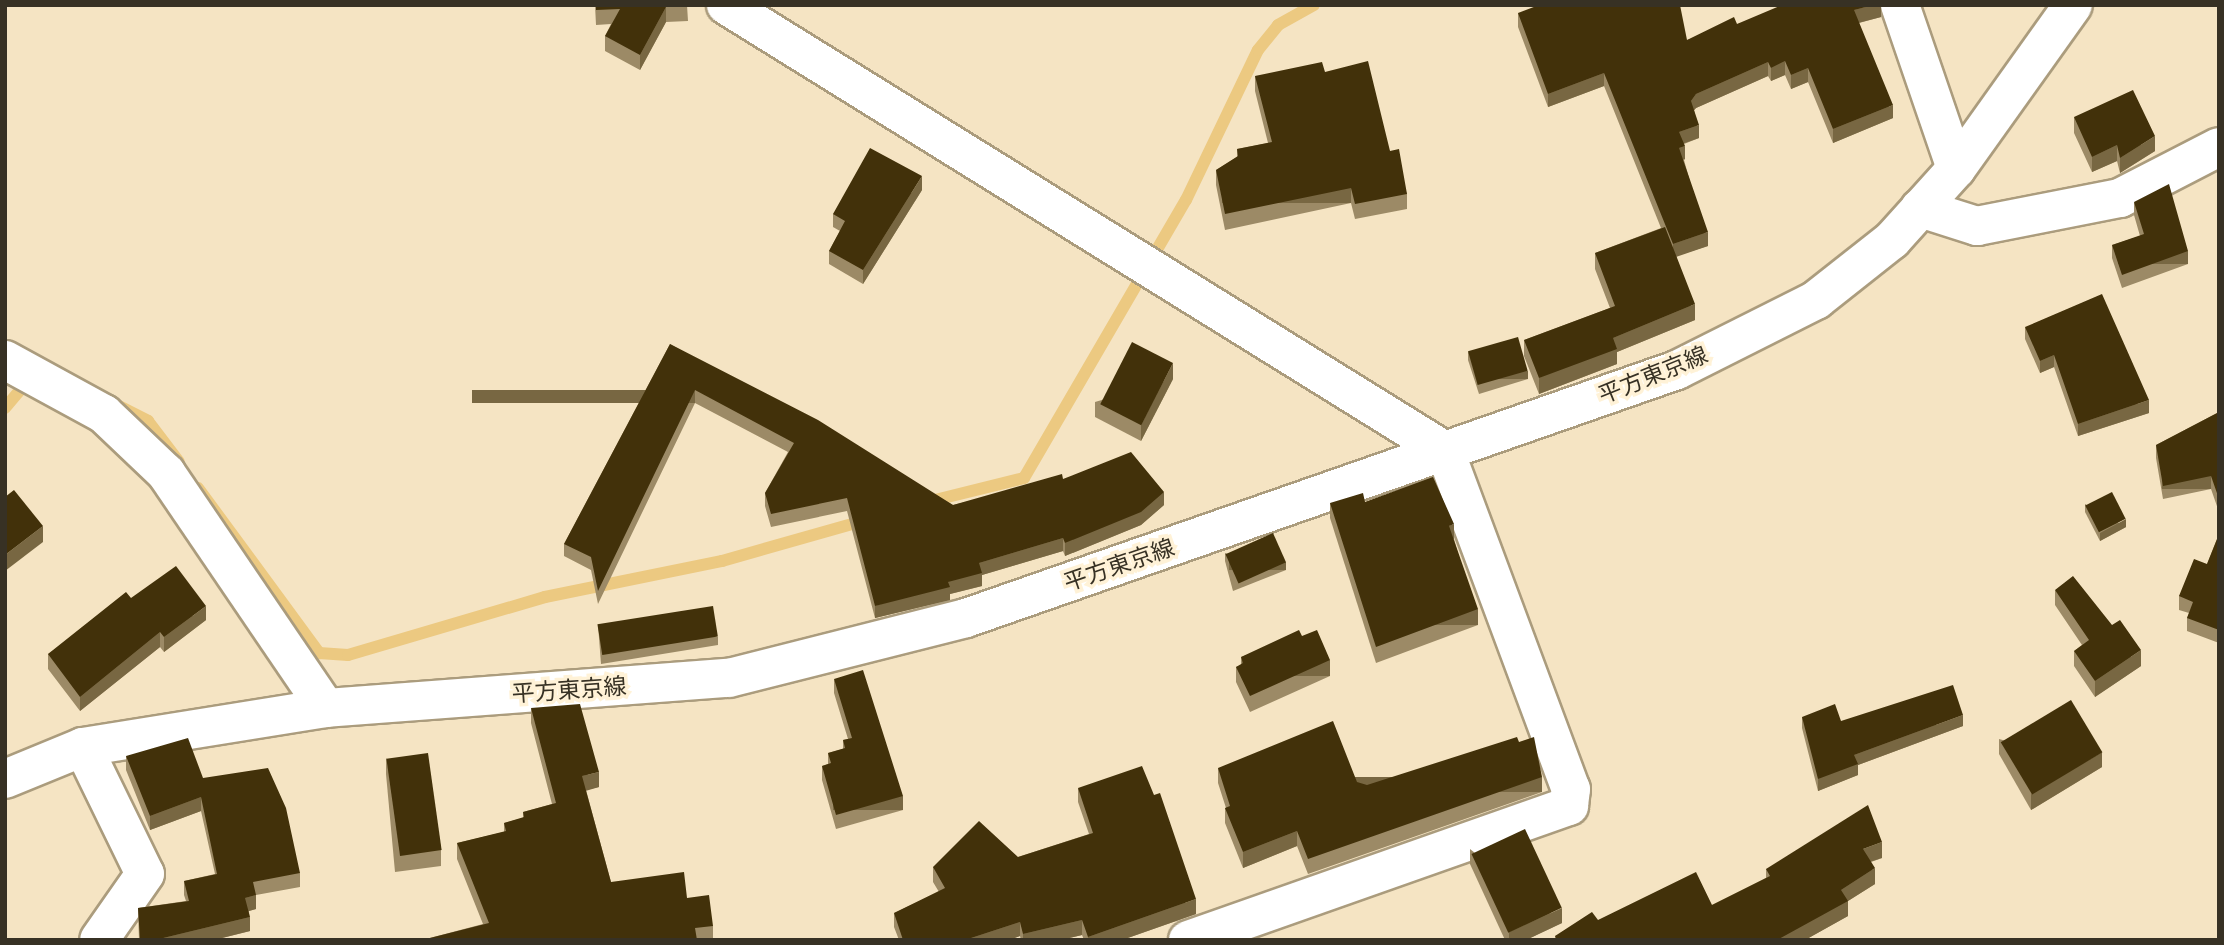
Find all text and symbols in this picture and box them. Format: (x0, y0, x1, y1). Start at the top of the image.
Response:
street label: 平方東京線 (1595, 341, 1711, 409)
street label: 平方東京線 (1060, 533, 1178, 597)
street label: 平方東京線 (511, 672, 627, 708)

